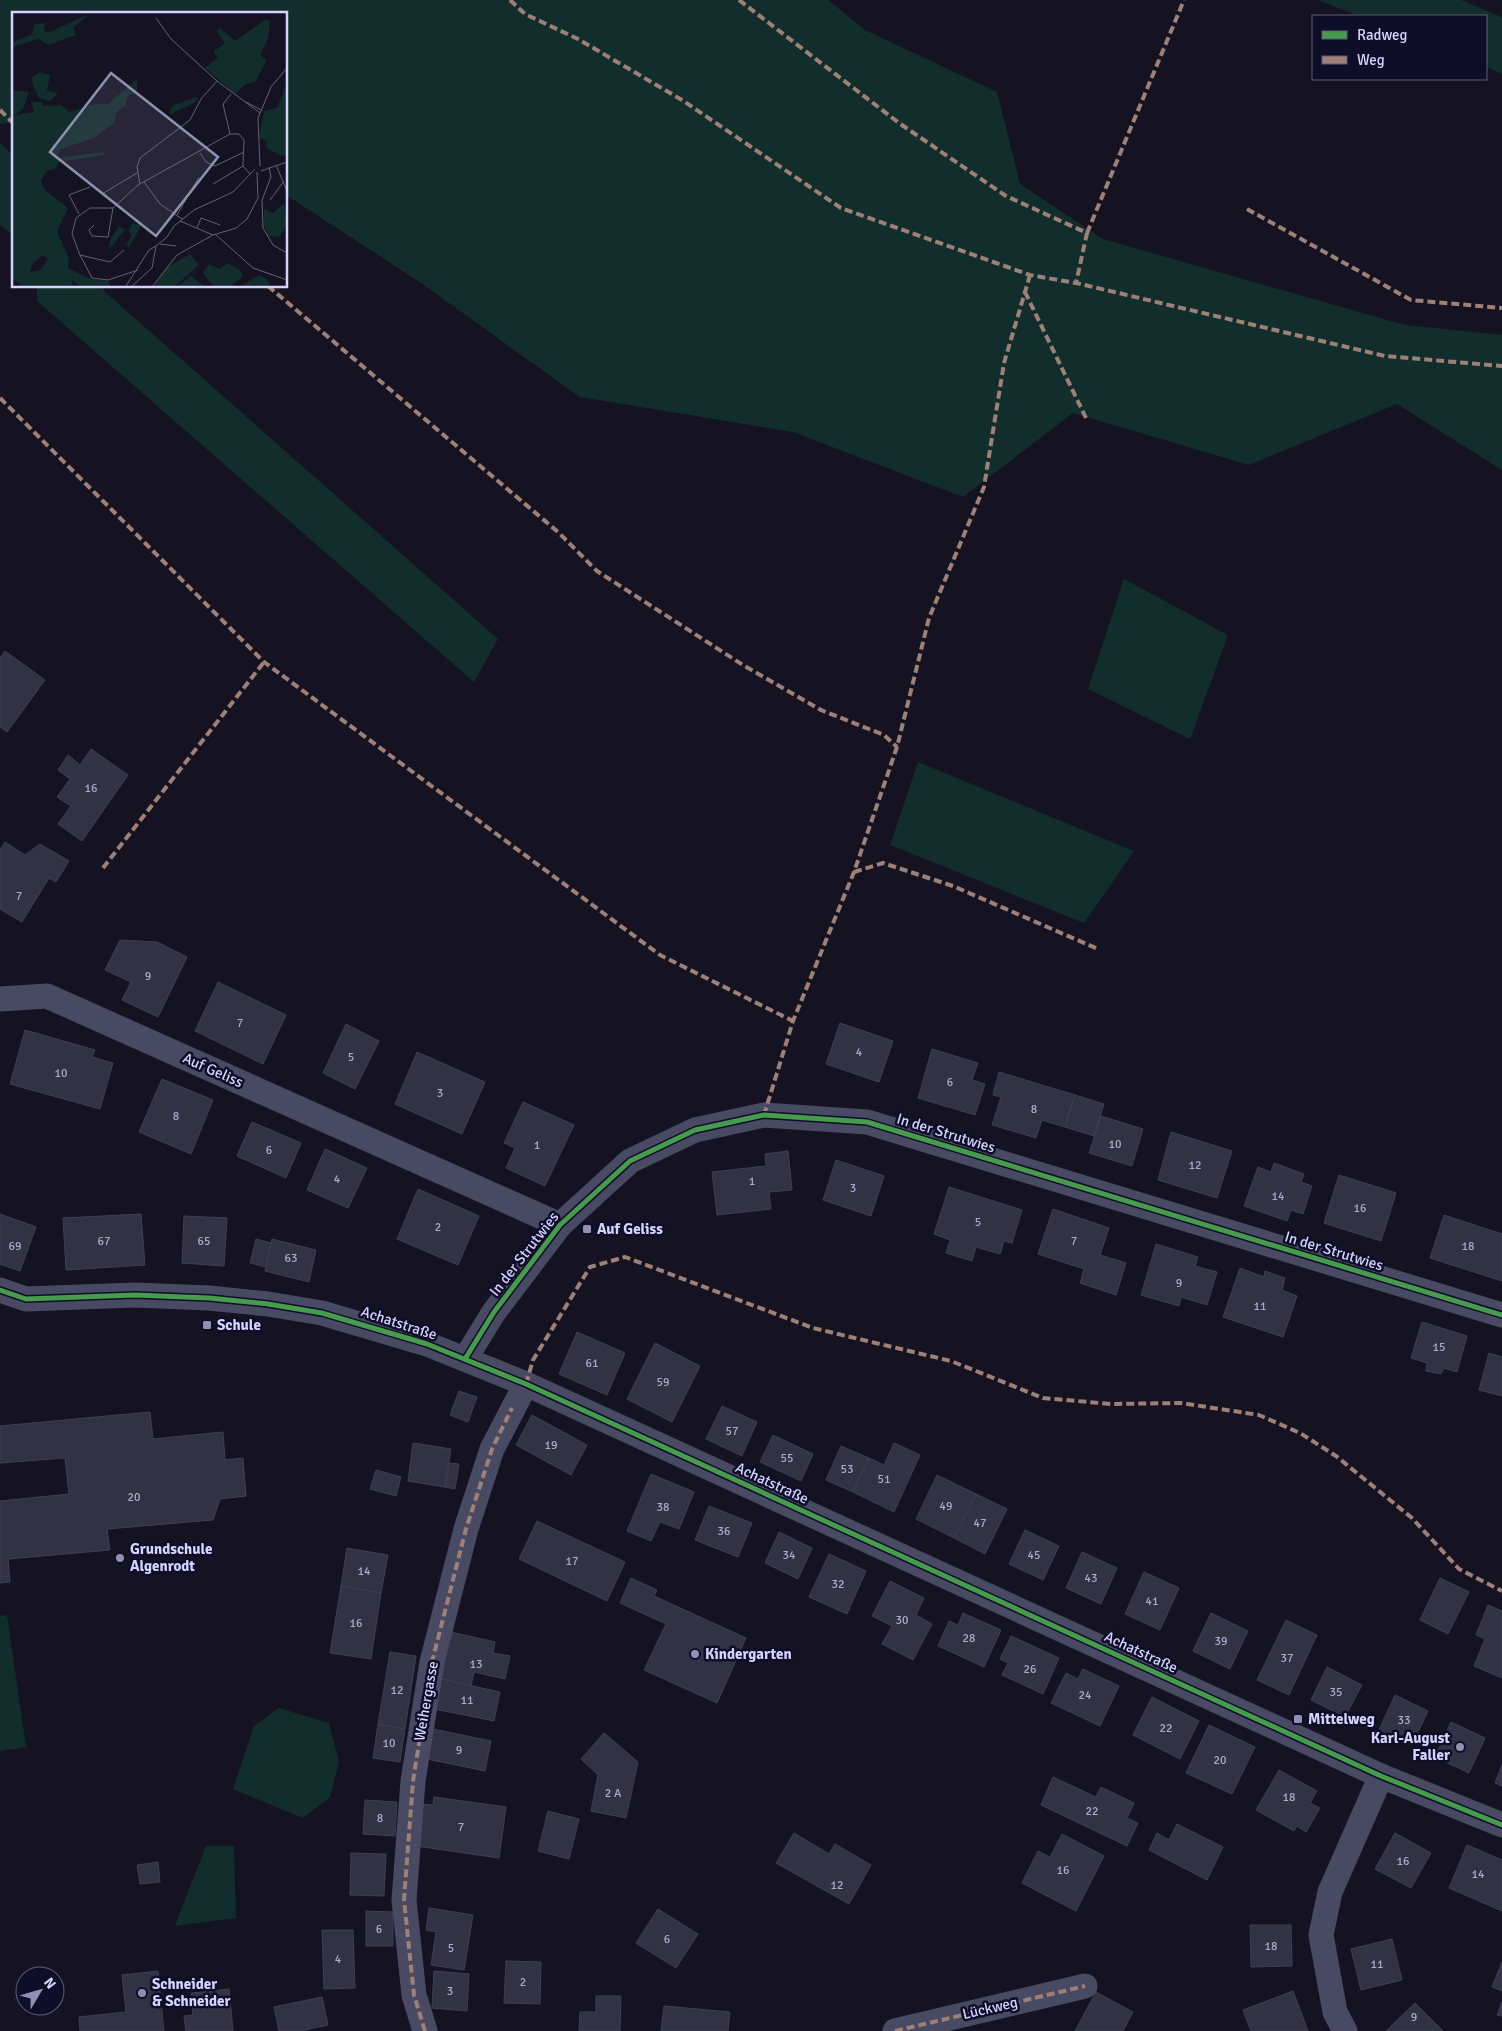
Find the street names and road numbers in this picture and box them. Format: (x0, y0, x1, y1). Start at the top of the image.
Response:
street label: Auf Geliss (180, 1049, 246, 1091)
street label: In der Strutwies (895, 1109, 998, 1157)
street label: In der Strutwies (486, 1208, 563, 1300)
street label: In der Strutwies (1283, 1227, 1386, 1275)
street label: Achatstraße (359, 1302, 439, 1344)
street label: Achatstraße (733, 1458, 811, 1508)
street label: Achatstraße (1102, 1627, 1180, 1677)
street label: Weihergasse (410, 1660, 442, 1742)
street label: Lückweg (961, 1993, 1020, 2023)

